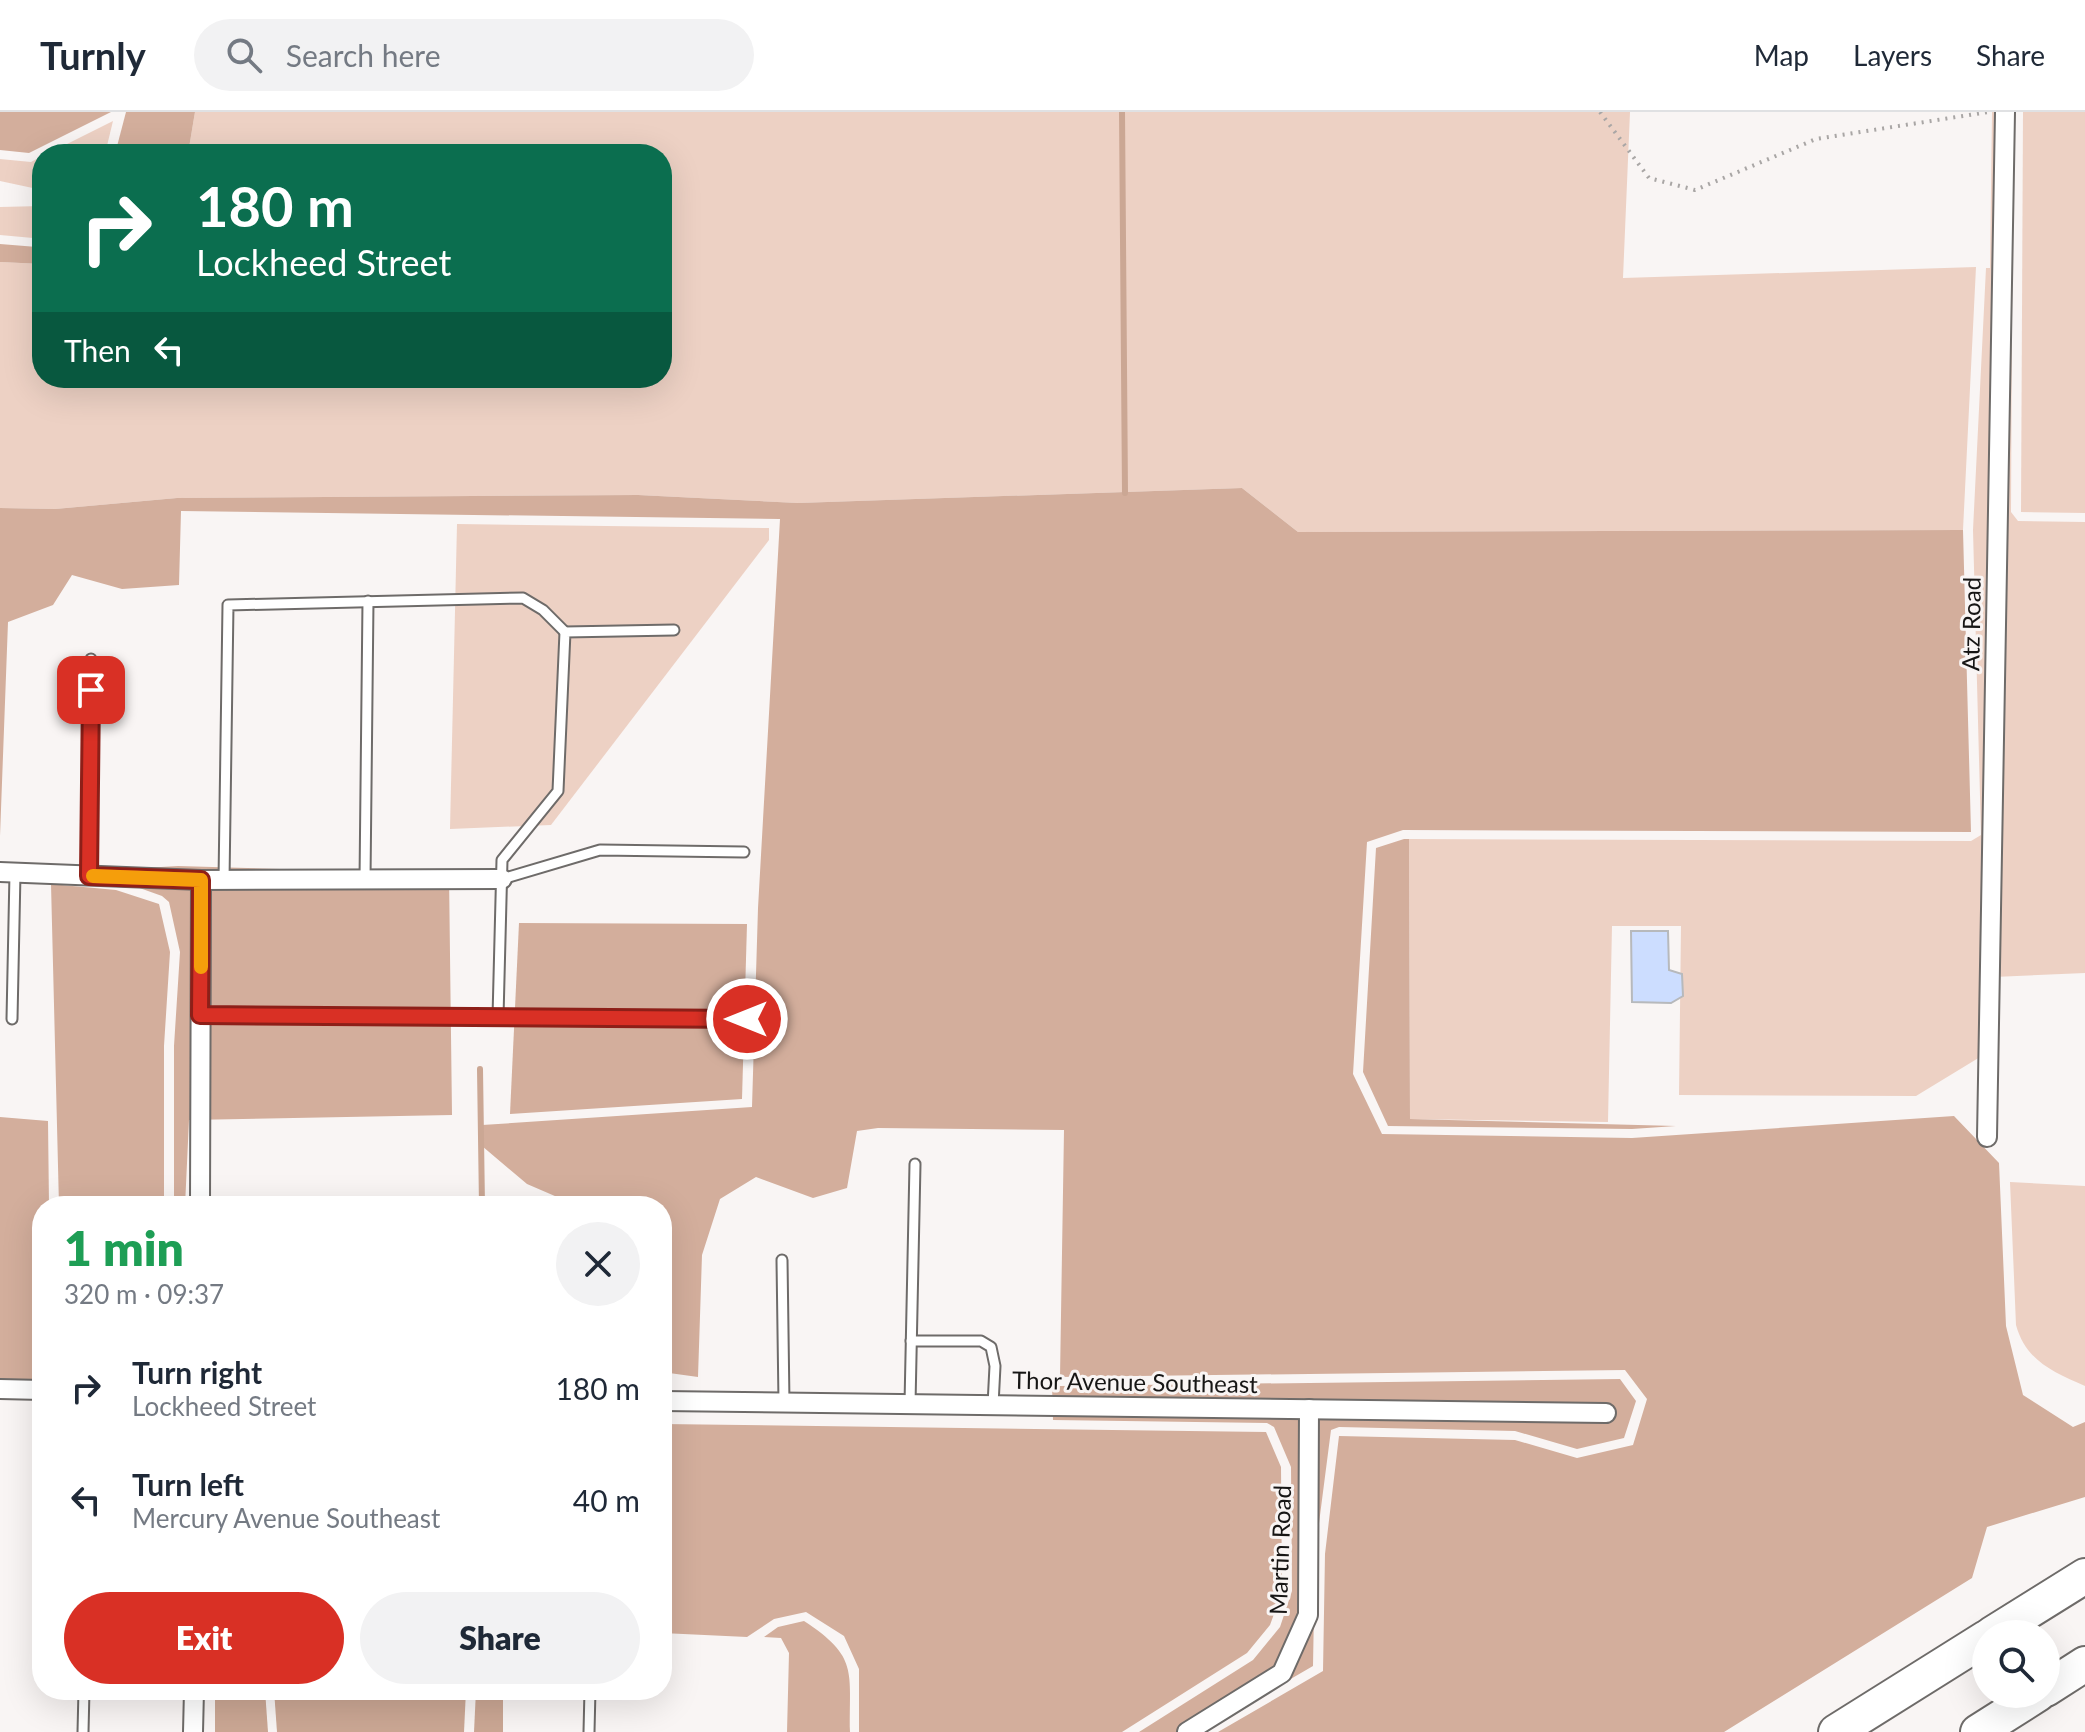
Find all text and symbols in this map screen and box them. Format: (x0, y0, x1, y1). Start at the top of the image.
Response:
search box (194, 19, 754, 91)
text: Turnly (40, 32, 146, 78)
icon: search (222, 33, 266, 77)
text: Search here (286, 37, 441, 73)
text: Map (1754, 38, 1809, 72)
text: Layers (1853, 38, 1932, 72)
text: Share (1976, 38, 2045, 72)
text: 180 m (196, 172, 354, 239)
icon: right (64, 176, 168, 280)
text: Lockheed Street (196, 240, 451, 284)
icon: left (147, 328, 191, 372)
text: Then (64, 332, 131, 368)
street label: Atz Road (1955, 577, 1986, 671)
pin (57, 656, 125, 724)
icon: arrive (69, 668, 113, 712)
position arrow (705, 977, 789, 1061)
text: 1 min (64, 1219, 184, 1276)
button: close (556, 1222, 640, 1306)
text: 320 m · 09:37 (64, 1278, 224, 1310)
text: Turn right (132, 1354, 262, 1390)
street label: Thor Avenue Southeast (1012, 1365, 1258, 1398)
icon: right (64, 1366, 108, 1410)
text: 180 m (555, 1370, 640, 1406)
text: Lockheed Street (132, 1390, 316, 1422)
text: Turn left (132, 1466, 244, 1502)
icon: left (64, 1478, 108, 1522)
text: 40 m (573, 1482, 640, 1518)
street label: Martin Road (1263, 1484, 1296, 1615)
text: Mercury Avenue Southeast (132, 1502, 440, 1534)
button: Exit (64, 1592, 344, 1684)
button: Share (360, 1592, 640, 1684)
map controls (1972, 1620, 2060, 1708)
button: search (1972, 1620, 2060, 1708)

